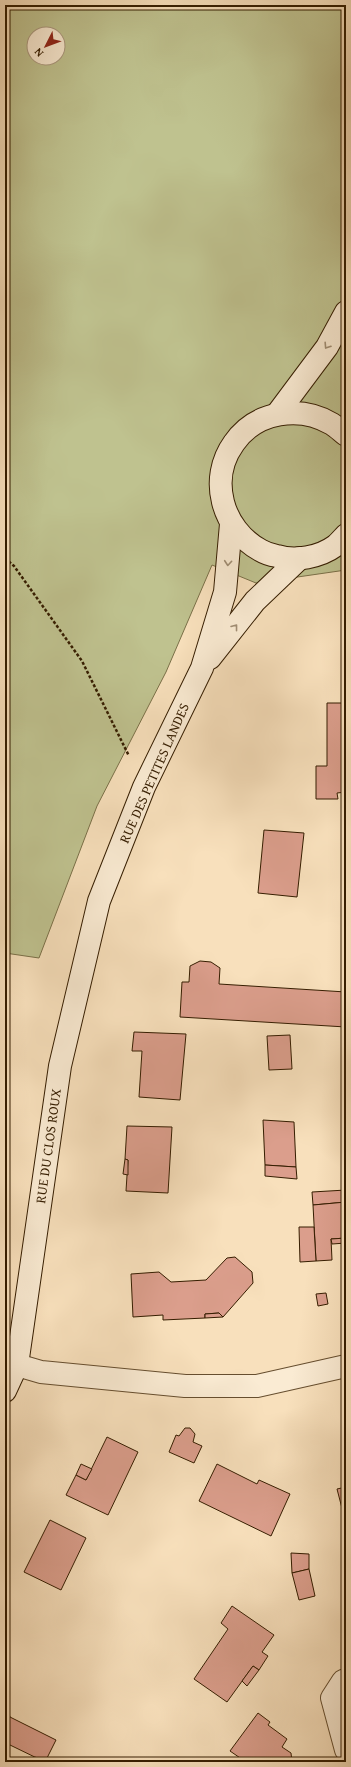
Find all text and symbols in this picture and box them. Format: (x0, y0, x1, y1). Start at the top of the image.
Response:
north arrow (26, 26, 66, 66)
text: N (30, 44, 47, 61)
one-way arrow (324, 342, 331, 349)
one-way arrow (223, 560, 232, 566)
one-way arrow (230, 624, 237, 631)
street label: RUE DES PETITES LANDES (114, 700, 194, 846)
street label: RUE DU CLOS ROUX (30, 1087, 66, 1205)

